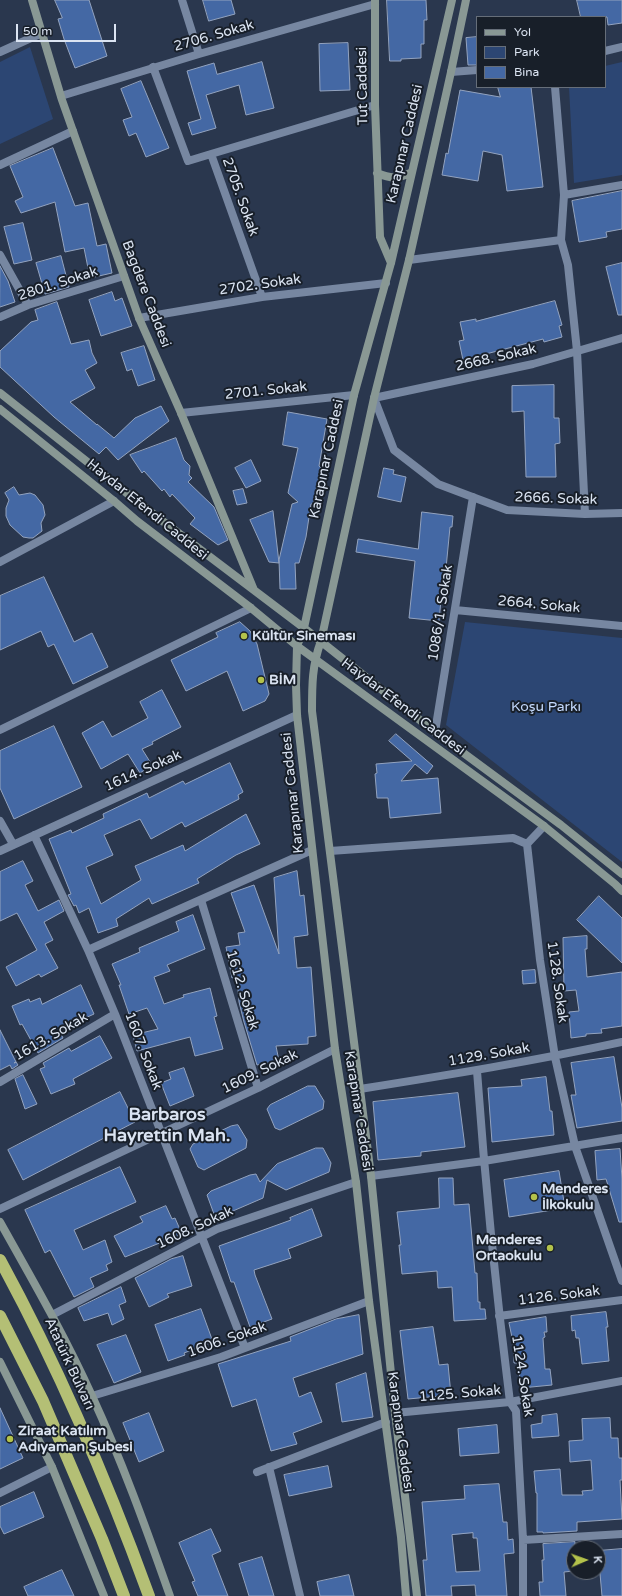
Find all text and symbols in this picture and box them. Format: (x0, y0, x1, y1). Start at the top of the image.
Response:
scale bar (18, 16, 118, 42)
legend (476, 16, 606, 88)
street label: 2706. Sokak (172, 17, 256, 55)
text: 50 m (23, 24, 52, 38)
text: Yol (514, 25, 531, 39)
text: Park (514, 45, 540, 59)
street label: Tut Caddesi (354, 47, 372, 125)
text: Bina (514, 65, 539, 79)
street label: Karapınar Caddesi (383, 83, 427, 205)
street label: 2705. Sokak (218, 155, 262, 239)
street label: Bagdere Caddesi (118, 238, 174, 350)
street label: 2801. Sokak (16, 263, 100, 305)
street label: 2702. Sokak (218, 271, 302, 299)
street label: 2668. Sokak (454, 341, 538, 375)
street label: 2701. Sokak (224, 378, 308, 404)
street label: Karapınar Caddesi (306, 398, 348, 520)
street label: Haydar Efendi Caddesi (83, 456, 211, 564)
street label: 2666. Sokak (514, 489, 598, 509)
street label: 1086/1. Sokak (425, 564, 457, 662)
street label: 2664. Sokak (497, 593, 581, 617)
place label: Kültür Sineması (252, 628, 356, 644)
marker: Kültür Sineması (239, 631, 249, 641)
street label: Haydar Efendi Caddesi (338, 655, 468, 759)
place label: BİM (269, 672, 296, 688)
marker: BİM (256, 675, 266, 685)
park label: Koşu Parkı (511, 699, 581, 715)
street label: Karapınar Caddesi (278, 732, 308, 854)
street label: 1614. Sokak (102, 747, 184, 795)
street label: 1128. Sokak (543, 940, 571, 1024)
street label: 1612. Sokak (222, 948, 262, 1032)
street label: 1613. Sokak (11, 1009, 91, 1065)
street label: 1607. Sokak (120, 1010, 166, 1092)
street label: 1129. Sokak (447, 1040, 531, 1070)
street label: 1609. Sokak (219, 1046, 301, 1098)
street label: Karapınar Caddesi (340, 1050, 376, 1172)
district label: Barbaros Hayrettin Mah. (103, 1104, 231, 1146)
place label: Menderes İlkokulu (542, 1181, 608, 1214)
marker: Menderes İlkokulu (529, 1192, 539, 1202)
street label: 1608. Sokak (154, 1203, 236, 1253)
place label: Menderes Ortaokulu (476, 1232, 542, 1264)
marker: Menderes Ortaokulu (545, 1243, 555, 1253)
street label: 1126. Sokak (517, 1283, 601, 1309)
street label: Atatürk Bulvarı (40, 1315, 98, 1413)
street label: 1606. Sokak (185, 1319, 269, 1361)
street label: 1124. Sokak (507, 1334, 537, 1418)
street label: Karapınar Caddesi (383, 1371, 417, 1493)
street label: 1125. Sokak (418, 1382, 502, 1406)
place label: Ziraat Katılım Adıyaman Şubesi (18, 1423, 133, 1456)
marker: Ziraat Katılım Adıyaman Şubesi (5, 1434, 15, 1444)
north arrow (566, 1540, 606, 1580)
text: K (591, 1556, 604, 1564)

